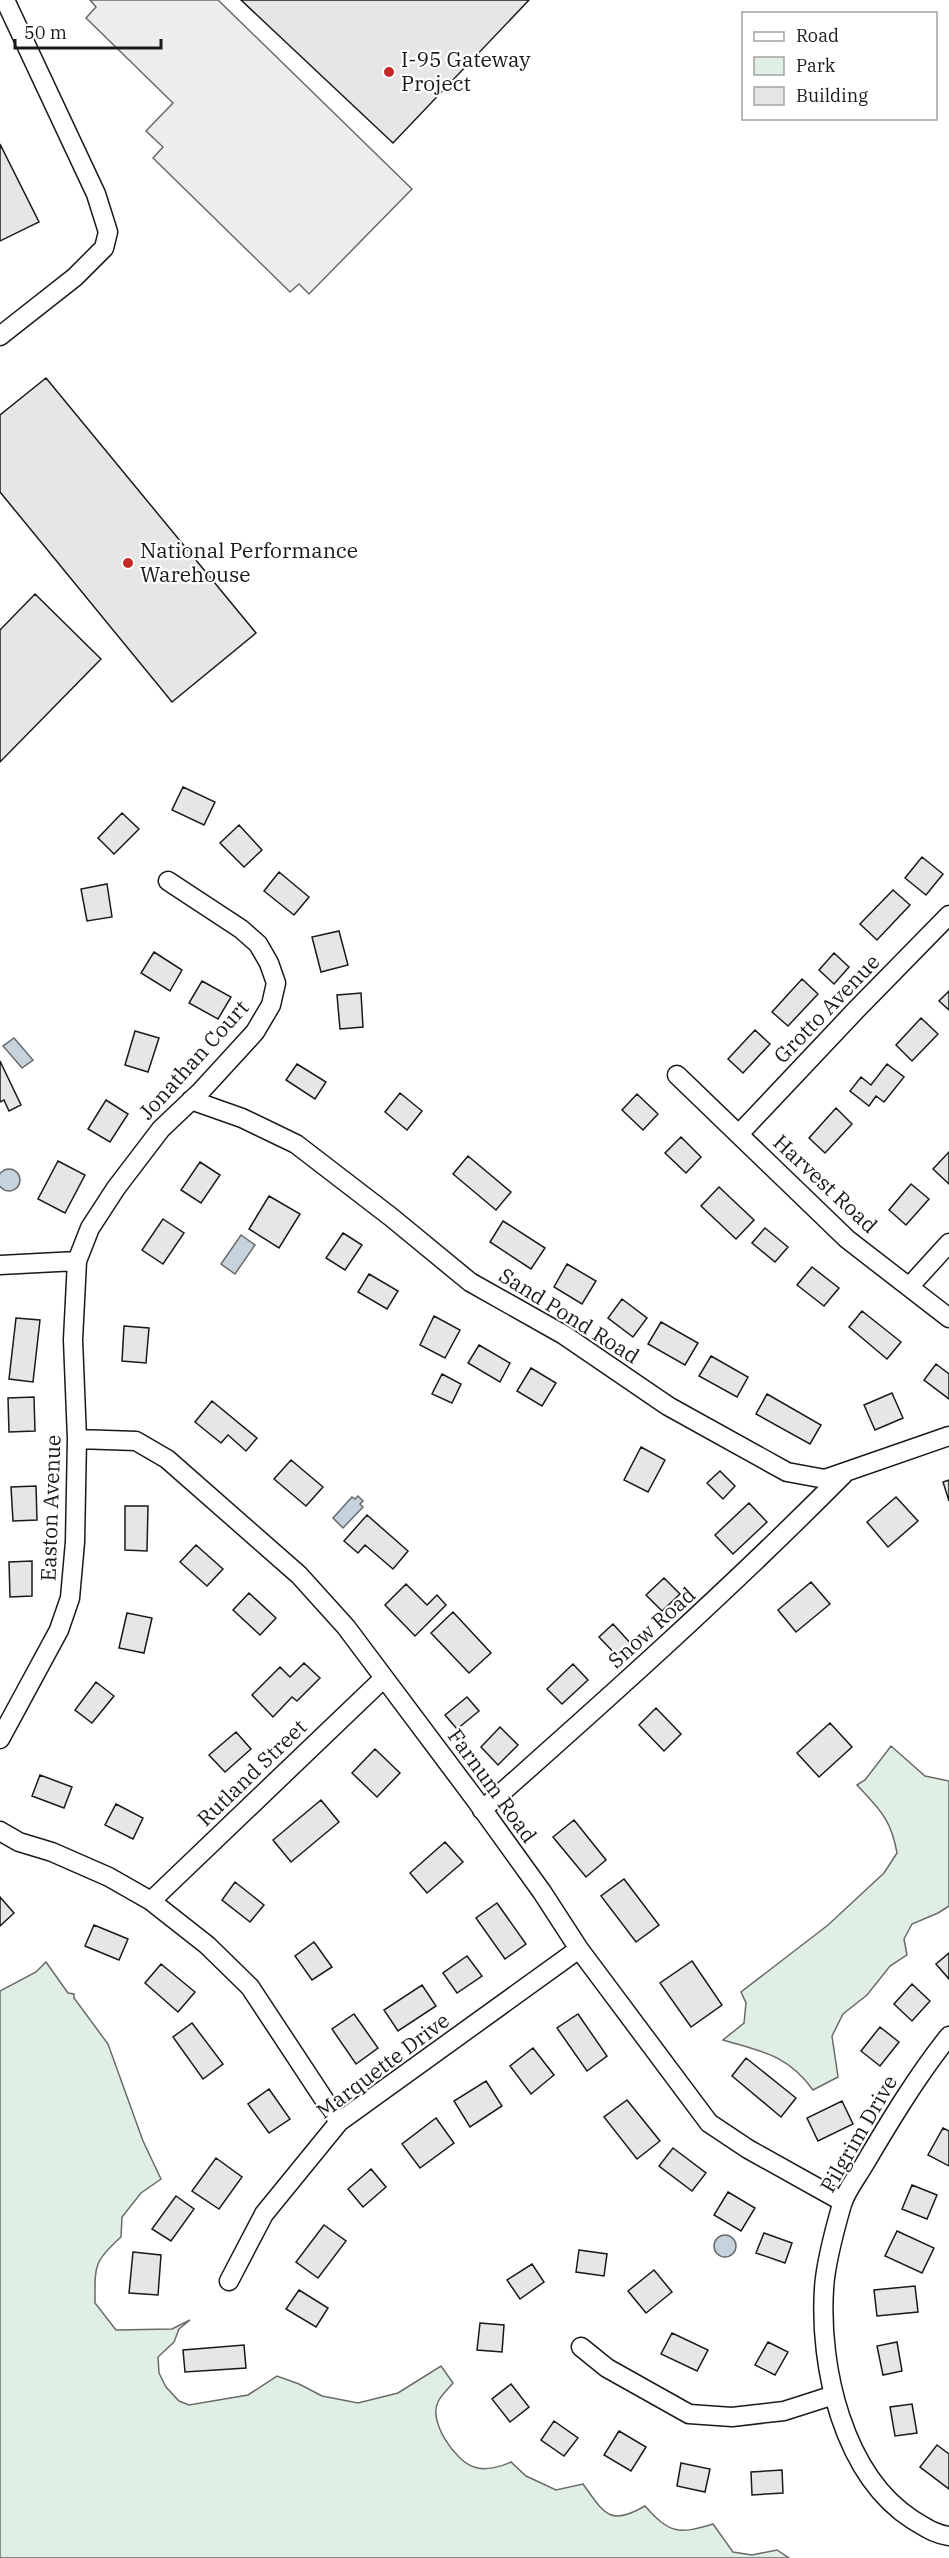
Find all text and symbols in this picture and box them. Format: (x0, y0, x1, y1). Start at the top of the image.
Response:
scale bar (15, 12, 160, 50)
legend (742, 12, 937, 120)
text: 50 m (24, 21, 67, 44)
text: Road (796, 24, 839, 47)
place label: I-95 Gateway Project (401, 45, 531, 97)
text: Park (796, 54, 836, 77)
marker: I-95 Gateway Project (382, 65, 396, 79)
text: Building (796, 84, 868, 107)
place label: National Performance Warehouse (140, 536, 358, 588)
marker: National Performance Warehouse (121, 556, 135, 570)
street label: Grotto Avenue (767, 948, 885, 1069)
street label: Jonathan Court (132, 994, 254, 1125)
street label: Harvest Road (768, 1128, 884, 1239)
street label: Sand Pond Road (494, 1261, 645, 1370)
street label: Easton Avenue (33, 1434, 67, 1582)
street label: Snow Road (602, 1580, 701, 1674)
street label: Rutland Street (190, 1713, 312, 1832)
street label: Farnum Road (442, 1723, 544, 1848)
street label: Marquette Drive (310, 2006, 455, 2124)
street label: Pilgrim Drive (813, 2070, 903, 2197)

